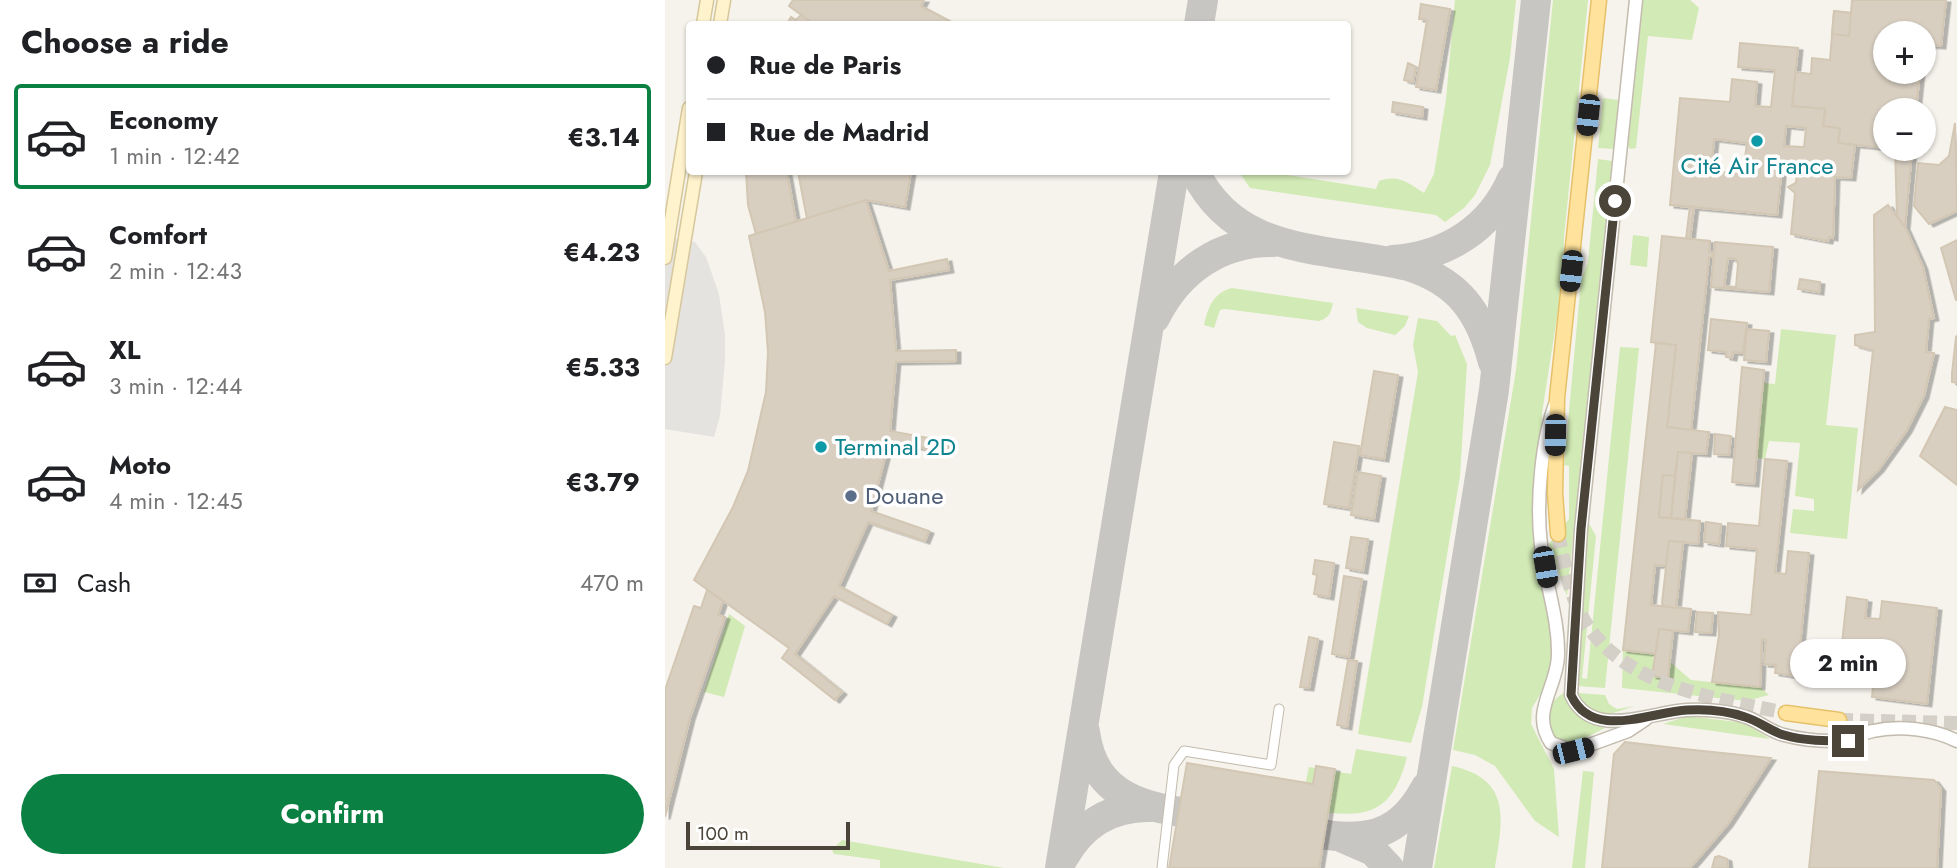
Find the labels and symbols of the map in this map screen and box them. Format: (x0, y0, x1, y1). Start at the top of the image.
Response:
car (1576, 93, 1601, 137)
marker: Cité Air France (1749, 133, 1765, 149)
place label: Cité Air France (1680, 148, 1834, 183)
route start (1599, 185, 1631, 217)
car (1559, 249, 1584, 293)
car (1545, 414, 1566, 456)
place label: Terminal 2D (835, 429, 956, 464)
marker: Terminal 2D (813, 439, 829, 455)
place label: Douane (865, 478, 944, 513)
marker: Douane (843, 488, 859, 504)
car (1532, 544, 1559, 590)
callout: 2 min (1790, 640, 1906, 688)
route end (1832, 725, 1864, 757)
car (1551, 736, 1596, 766)
scale bar (686, 819, 851, 851)

